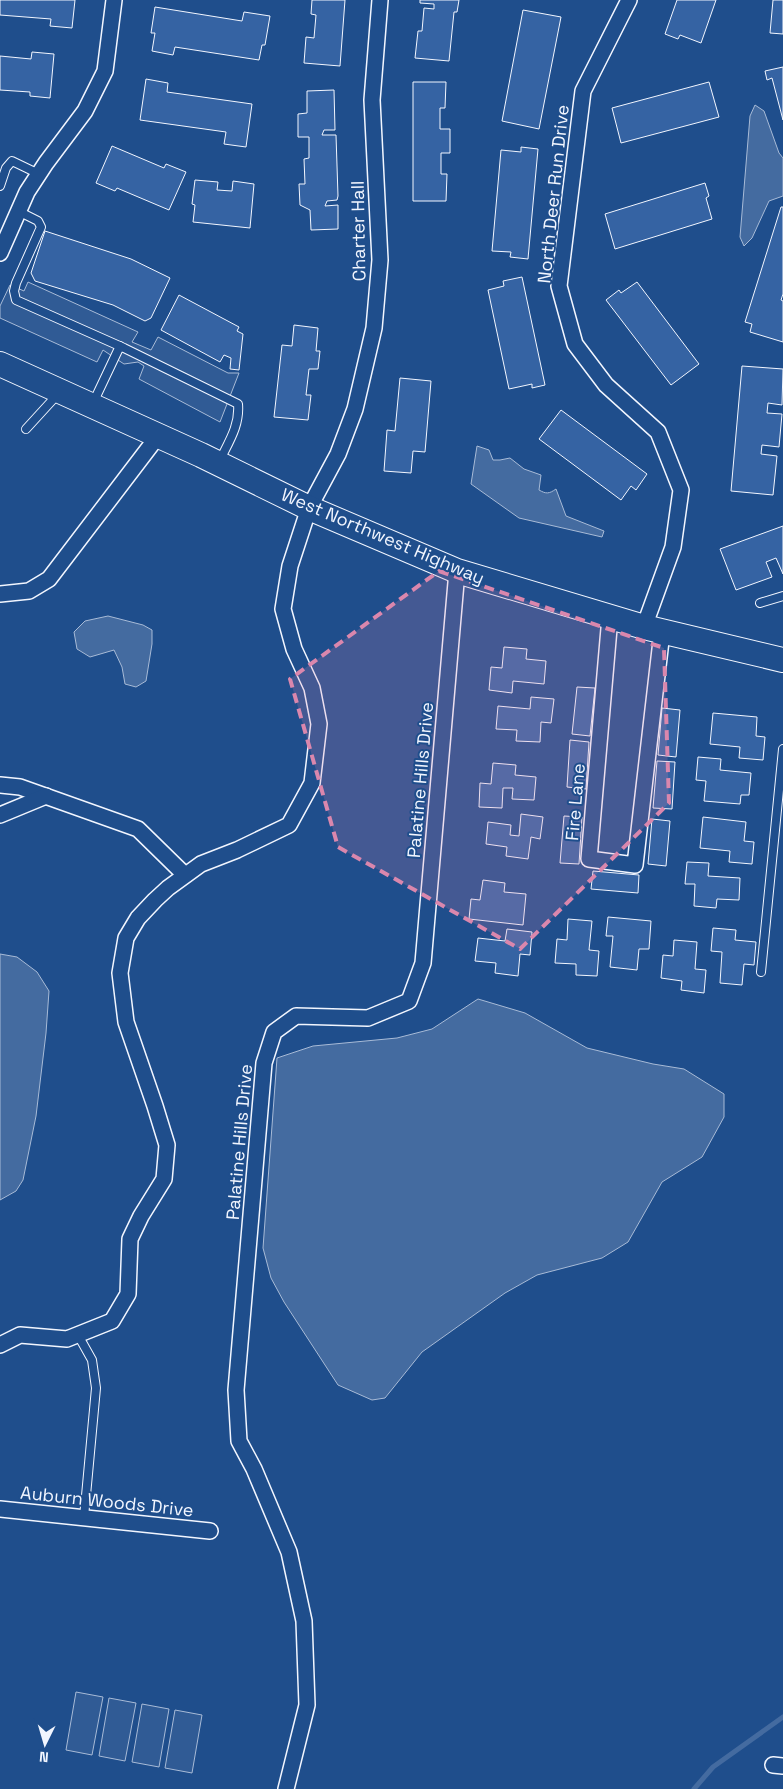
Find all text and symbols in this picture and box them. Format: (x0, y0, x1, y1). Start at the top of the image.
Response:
street label: North Deer Run Drive (532, 103, 574, 285)
street label: Charter Hall (346, 180, 370, 282)
street label: West Northwest Highway (278, 483, 488, 589)
street label: Palatine Hills Drive (402, 701, 438, 859)
street label: Fire Lane (560, 762, 590, 842)
street label: Palatine Hills Drive (221, 1063, 257, 1221)
street label: Auburn Woods Drive (19, 1480, 195, 1522)
north arrow (20, 1719, 70, 1769)
text: N (38, 1748, 49, 1766)

